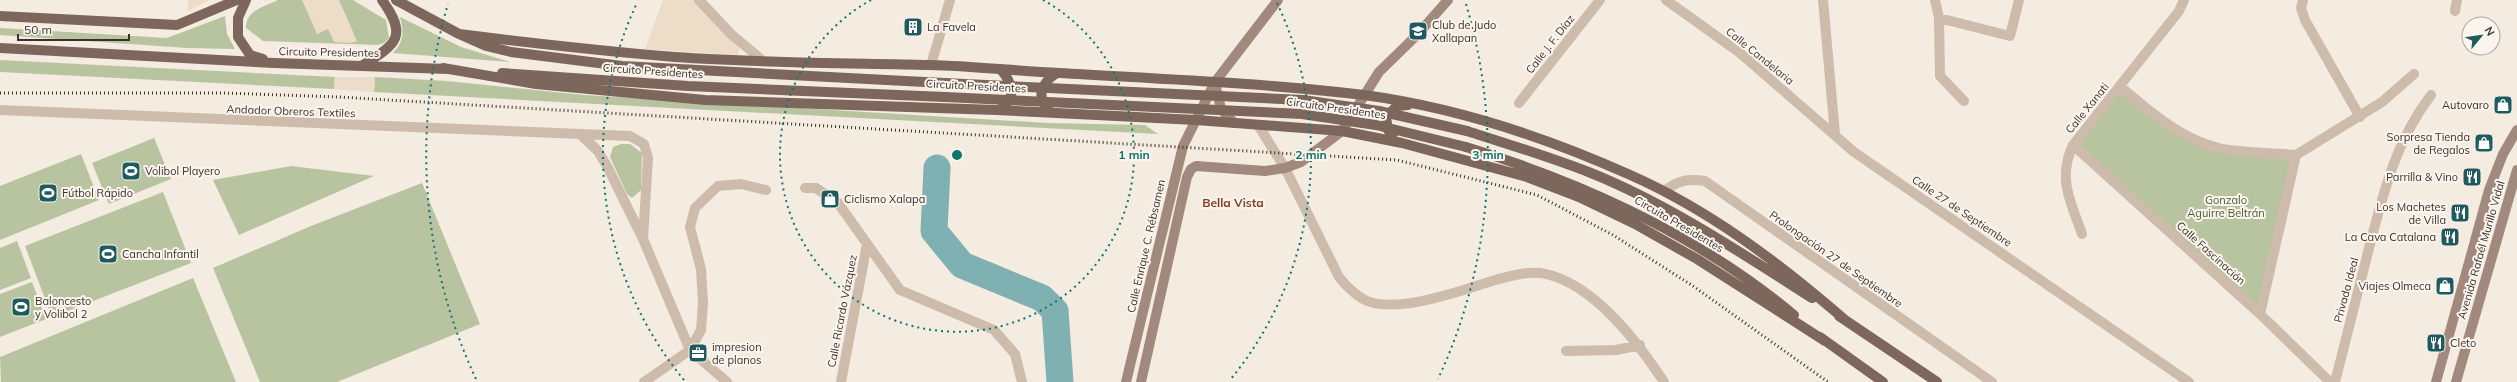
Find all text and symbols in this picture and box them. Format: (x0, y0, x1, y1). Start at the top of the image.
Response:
street label: Calle J. F. Díaz (1523, 11, 1578, 76)
scale bar (18, 16, 129, 42)
building icon: La Favela (902, 16, 924, 38)
north arrow (2461, 16, 2501, 56)
place label: Club de Judo Xallapan (1432, 18, 1496, 45)
place label: La Favela (927, 20, 976, 34)
school or university icon: Club de Judo Xallapan (1407, 20, 1429, 42)
text: 50 m (24, 22, 52, 37)
street label: Calle Candelaria (1723, 24, 1797, 88)
text: N (2482, 24, 2498, 38)
street label: Circuito Presidentes (279, 44, 379, 60)
street label: Circuito Presidentes (602, 61, 704, 81)
street label: Circuito Presidentes (925, 76, 1027, 96)
street label: Calle Xanati (2062, 80, 2112, 136)
street label: Circuito Presidentes (1285, 94, 1387, 122)
shop icon: Autovaro (2492, 94, 2514, 116)
place label: Autovaro (2442, 98, 2489, 112)
street label: Andador Obreros Textiles (226, 102, 356, 120)
place label: Sorpresa Tienda de Regalos (2387, 130, 2470, 157)
shop icon: Sorpresa Tienda de Regalos (2473, 132, 2495, 154)
text: 1 min (1118, 147, 1150, 162)
text: 2 min (1295, 147, 1327, 162)
text: 3 min (1472, 147, 1504, 162)
centre of rings (950, 148, 964, 162)
sports icon: Volibol Playero (120, 160, 142, 182)
place label: Volibol Playero (145, 164, 220, 178)
restaurant icon: Parrilla & Vino (2461, 166, 2483, 188)
place label: Parrilla & Vino (2386, 170, 2458, 184)
street label: Calle 27 de Septiembre (1909, 172, 2015, 250)
street label: Calle Enrique C. Rébsamen (1124, 178, 1168, 314)
street label: Avenida Rafaél Murillo Vidal (2454, 179, 2508, 321)
sports icon: Fútbol Rápido (37, 182, 59, 204)
place label: Fútbol Rápido (62, 186, 133, 200)
shop icon: Ciclismo Xalapa (819, 188, 841, 210)
place label: Ciclismo Xalapa (844, 192, 925, 206)
street label: Circuito Presidentes (1632, 193, 1726, 255)
park label: Gonzalo Aguirre Beltrán (2187, 193, 2265, 220)
district label: Bella Vista (1202, 195, 1264, 210)
place label: Los Machetes de Villa (2376, 200, 2446, 227)
restaurant icon: Los Machetes de Villa (2449, 202, 2471, 224)
street label: Prolongación 27 de Septiembre (1767, 208, 1905, 310)
street label: Calle Fascinación (2174, 218, 2248, 288)
restaurant icon: La Cava Catalana (2439, 226, 2461, 248)
place label: La Cava Catalana (2345, 230, 2436, 244)
sports icon: Cancha Infantil (97, 243, 119, 265)
place label: Cancha Infantil (122, 247, 199, 261)
street label: Calle Ricardo Vázquez (824, 253, 860, 369)
street label: Privada Ideal (2331, 256, 2361, 324)
shop icon: Viajes Olmeca (2434, 275, 2456, 297)
place label: Viajes Olmeca (2358, 279, 2431, 293)
place label: Baloncesto y Volibol 2 (35, 294, 91, 321)
sports icon: Baloncesto y Volibol 2 (10, 296, 32, 318)
restaurant icon: Cleto (2425, 332, 2447, 354)
place label: Cleto (2450, 336, 2476, 350)
place label: impresion de planos (712, 340, 762, 367)
office icon: impresion de planos (687, 342, 709, 364)

